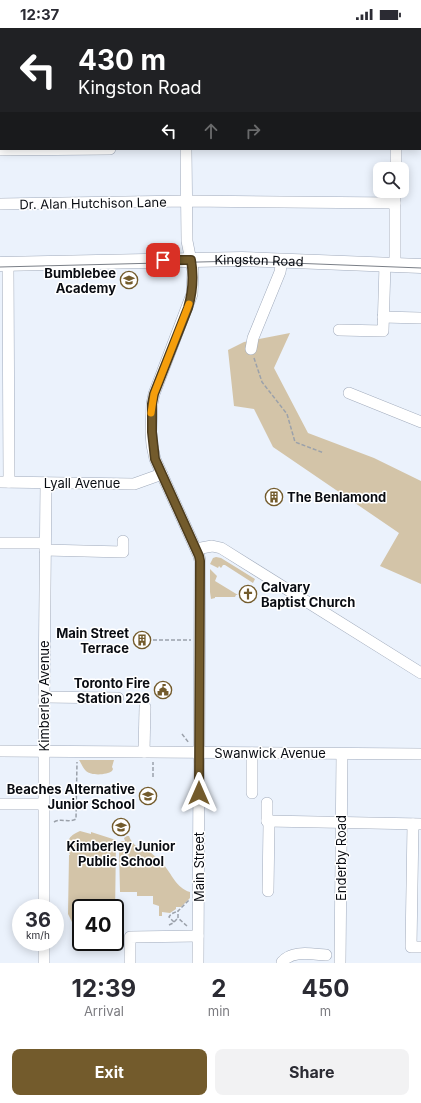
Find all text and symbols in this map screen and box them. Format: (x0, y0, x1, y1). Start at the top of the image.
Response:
text: 12:37 (20, 5, 59, 24)
text: 430 m (78, 43, 166, 77)
icon: left (12, 44, 64, 96)
text: Kingston Road (78, 77, 202, 98)
icon: left (158, 120, 180, 142)
icon: ahead (200, 120, 222, 142)
icon: right (242, 120, 264, 142)
map controls (373, 162, 409, 198)
button: search (373, 162, 409, 198)
street label: Dr. Alan Hutchison Lane (19, 194, 167, 212)
pin (146, 243, 180, 277)
icon: arrive (152, 249, 174, 271)
street label: Kingston Road (214, 251, 304, 269)
place label: Bumblebee Academy (44, 265, 116, 296)
school or university icon: Bumblebee Academy (119, 270, 139, 290)
street label: Lyall Avenue (44, 475, 120, 491)
building icon: The Benlamond (264, 487, 284, 507)
place label: The Benlamond (287, 489, 386, 505)
place label: Calvary Baptist Church (261, 579, 355, 610)
church icon: Calvary Baptist Church (238, 584, 258, 604)
place label: Main Street Terrace (56, 625, 129, 656)
building icon: Main Street Terrace (132, 630, 152, 650)
street label: Kimberley Avenue (36, 640, 52, 752)
place label: Toronto Fire Station 226 (74, 675, 150, 706)
public building icon: Toronto Fire Station 226 (153, 680, 173, 700)
street label: Swanwick Avenue (214, 745, 326, 761)
position arrow (178, 772, 220, 814)
place label: Beaches Alternative Junior School (7, 781, 135, 812)
school or university icon: Beaches Alternative Junior School (138, 786, 158, 806)
street label: Enderby Road (333, 815, 349, 901)
school or university icon: Kimberley Junior Public School (111, 817, 131, 837)
street label: Main Street (191, 832, 207, 902)
place label: Kimberley Junior Public School (67, 838, 176, 869)
speed limit sign: 40 (72, 899, 124, 951)
text: 36 (25, 908, 51, 932)
text: km/h (26, 929, 50, 941)
text: 12:39 (72, 974, 136, 1003)
text: 2 (211, 974, 226, 1003)
text: 450 (302, 974, 349, 1003)
text: Arrival (84, 1003, 124, 1019)
text: min (208, 1003, 230, 1019)
text: m (320, 1003, 331, 1019)
button: Exit (12, 1049, 207, 1095)
button: Share (215, 1049, 409, 1095)

